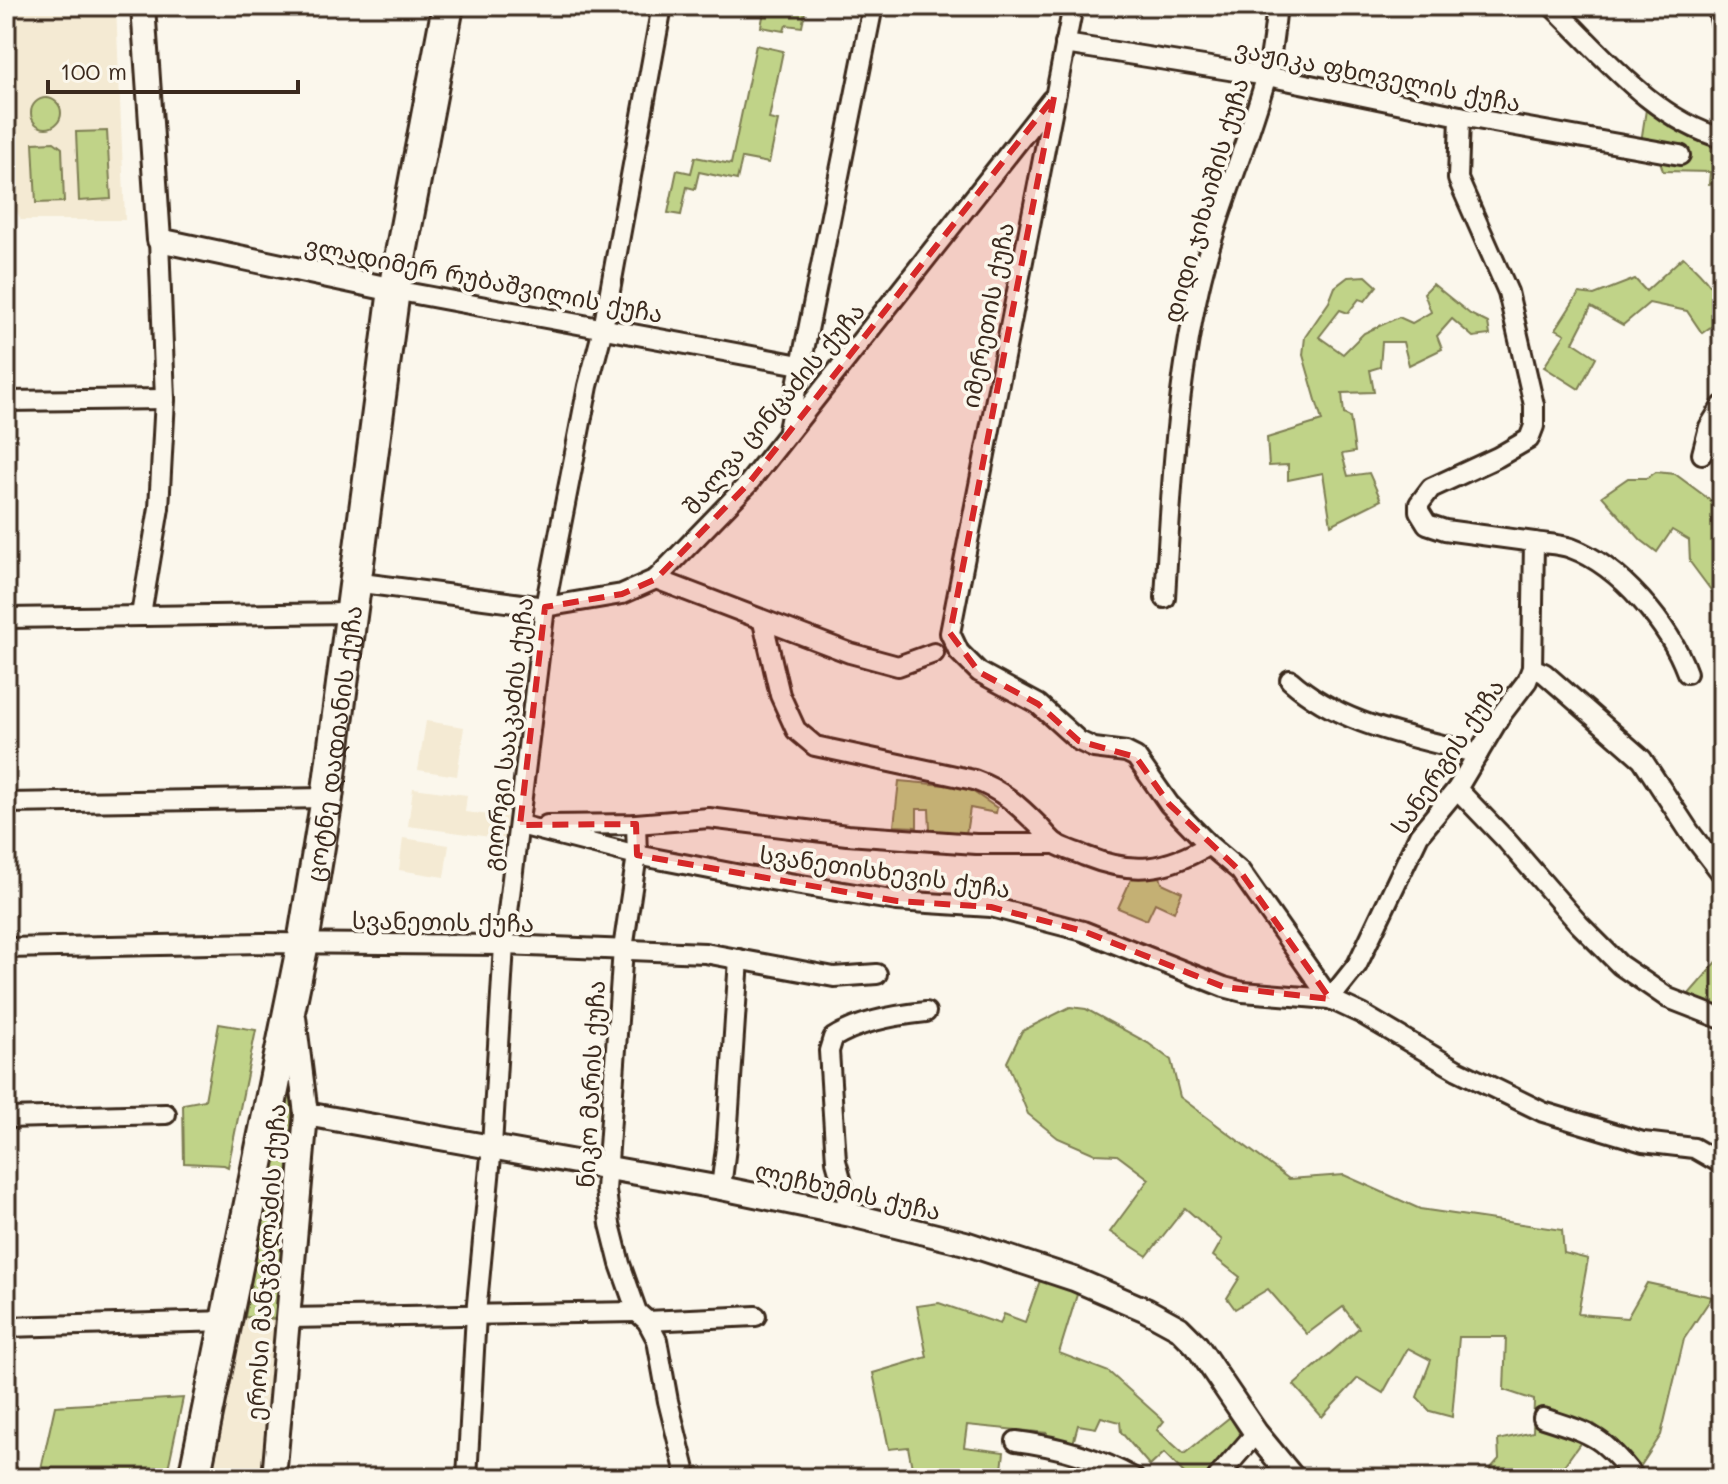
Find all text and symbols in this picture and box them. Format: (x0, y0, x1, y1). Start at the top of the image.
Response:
street label: ვაჟიკა ფხოველის ქუჩა (1233, 32, 1523, 118)
scale bar (48, 44, 298, 94)
text: 100 m (60, 55, 127, 86)
street label: დიდი ჯიხაიშის ქუჩა (1155, 74, 1255, 326)
street label: იმერეთის ქუჩა (954, 220, 1020, 410)
street label: ვლადიმერ რუბაშვილის ქუჩა (302, 229, 666, 329)
street label: შალვა ცინცაძის ქუჩა (675, 296, 871, 520)
street label: გიორგი სააკაძის ქუჩა (475, 595, 539, 873)
street label: ცოტნე დადიანის ქუჩა (298, 603, 368, 884)
street label: სანერგის ქუჩა (1384, 672, 1510, 840)
street label: სვანეთისხევის ქუჩა (758, 838, 1012, 904)
street label: სვანეთის ქუჩა (352, 904, 534, 938)
street label: ნიკო მარის ქუჩა (569, 979, 611, 1189)
street label: ეროსი მანჯგალაძის ქუჩა (238, 1103, 292, 1421)
street label: ლეჩხუმის ქუჩა (752, 1154, 944, 1226)

